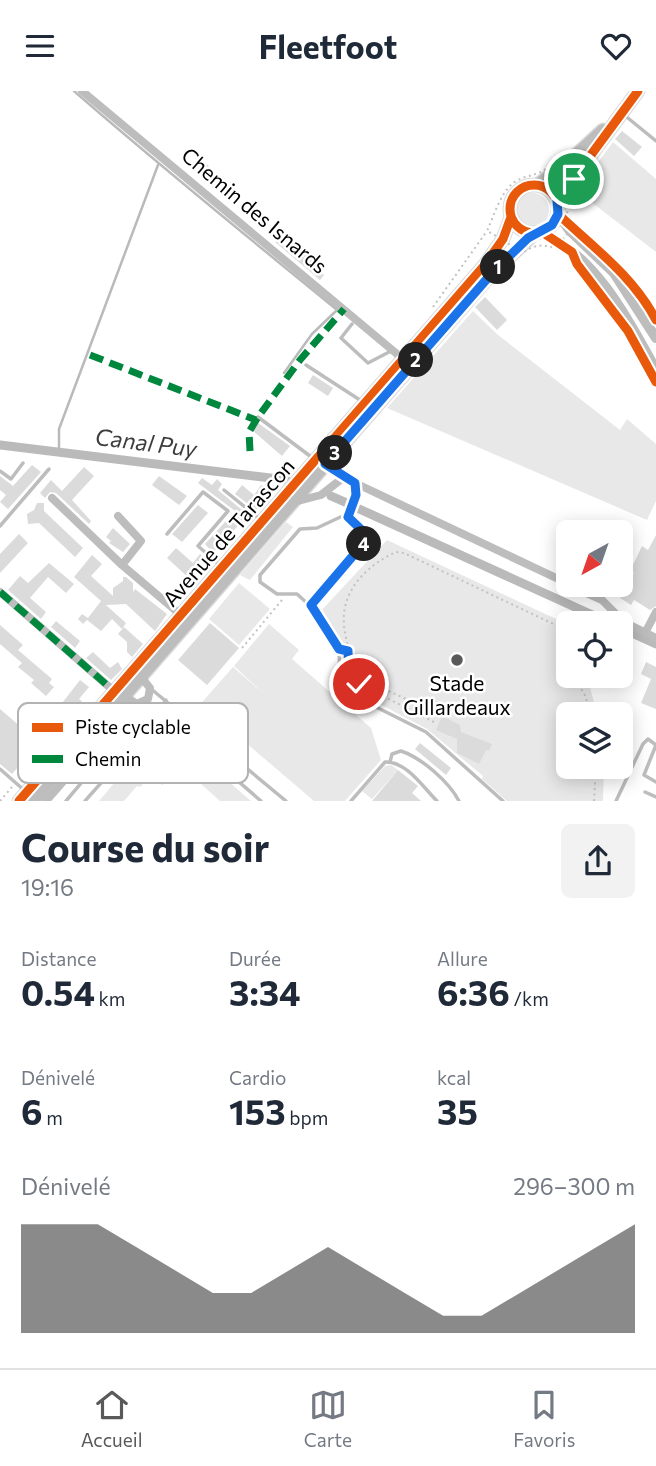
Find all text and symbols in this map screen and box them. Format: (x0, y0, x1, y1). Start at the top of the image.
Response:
text: Fleetfoot (259, 26, 397, 66)
icon: menu (21, 27, 59, 65)
icon: heart (597, 27, 635, 65)
street label: Chemin des Isnards (177, 142, 333, 278)
pin (544, 149, 604, 209)
icon: arrive (555, 160, 593, 198)
pin: 1 (480, 249, 516, 285)
text: 1 (493, 255, 502, 278)
pin: 2 (398, 343, 434, 377)
text: 2 (410, 348, 421, 371)
water label: Canal Puy (94, 422, 200, 462)
pin: 3 (318, 435, 352, 471)
text: 3 (329, 441, 340, 464)
street label: Avenue de Tarascon (157, 453, 299, 611)
north arrow (556, 520, 634, 597)
map controls (556, 520, 633, 779)
pin: 4 (346, 526, 382, 561)
text: 4 (358, 532, 369, 555)
button: locate (556, 611, 633, 688)
marker: Stade Gillardeaux (449, 652, 465, 668)
pin (329, 654, 389, 714)
icon: check (340, 665, 378, 703)
place label: Stade Gillardeaux (403, 670, 511, 719)
button: layers (556, 702, 633, 779)
legend (18, 703, 248, 783)
text: Piste cyclable (75, 715, 191, 738)
text: Chemin (75, 747, 141, 770)
text: Course du soir (21, 823, 269, 870)
button: share (561, 824, 635, 898)
text: 19:16 (21, 873, 74, 901)
text: Distance (21, 947, 97, 970)
text: Durée (229, 947, 281, 970)
text: Allure (437, 947, 488, 970)
text: 0.54 (21, 970, 95, 1013)
text: 3:34 (229, 970, 301, 1013)
text: 6:36 (437, 970, 510, 1013)
text: km (95, 987, 125, 1010)
text: /km (510, 987, 549, 1010)
text: Dénivelé (21, 1066, 95, 1089)
text: Cardio (229, 1066, 286, 1089)
text: kcal (437, 1066, 471, 1089)
text: 6 (21, 1089, 43, 1132)
text: 153 (229, 1089, 286, 1132)
text: 35 (437, 1089, 478, 1132)
text: m (43, 1106, 63, 1129)
text: bpm (286, 1106, 328, 1129)
text: Dénivelé (21, 1172, 111, 1200)
text: 296–300 m (513, 1172, 635, 1200)
tab: Accueil (81, 1386, 142, 1451)
tab: Carte (304, 1386, 352, 1451)
tab: Favoris (513, 1386, 575, 1451)

